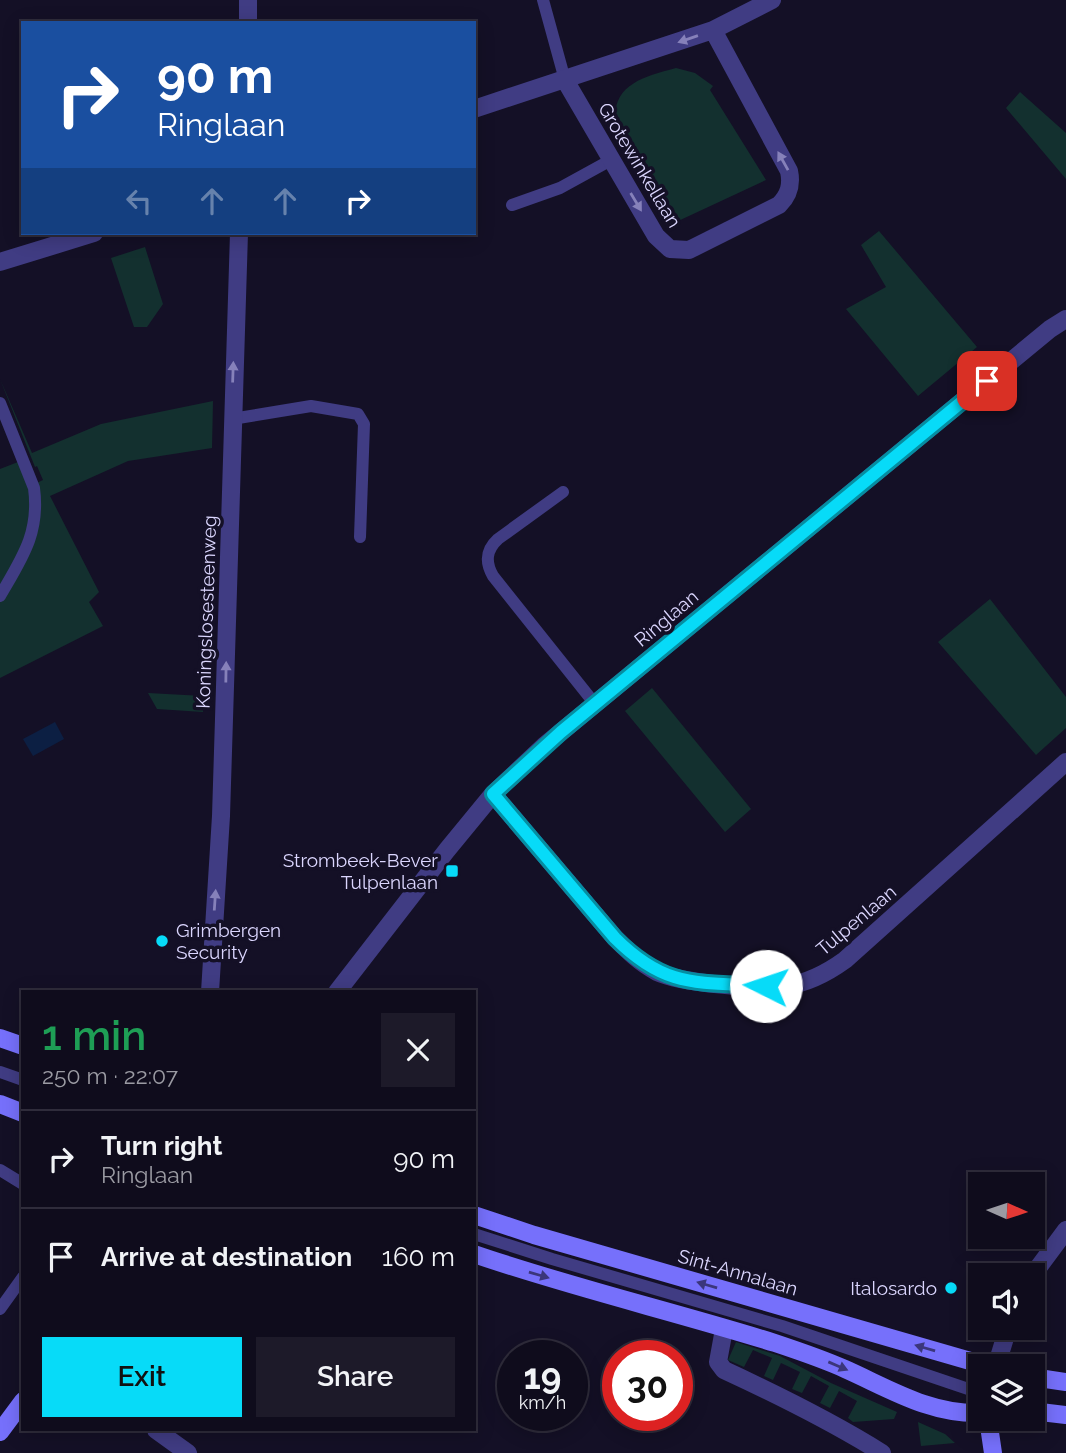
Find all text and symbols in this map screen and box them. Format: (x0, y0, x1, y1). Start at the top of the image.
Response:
one-way arrow (677, 34, 698, 45)
text: 90 m (157, 47, 273, 104)
icon: right (42, 49, 133, 140)
street label: Grotewinkellaan (594, 99, 686, 231)
text: Ringlaan (157, 106, 285, 143)
one-way arrow (777, 151, 789, 171)
icon: left (120, 182, 158, 220)
icon: ahead (193, 182, 231, 220)
icon: ahead (266, 182, 304, 220)
icon: right (339, 182, 377, 220)
one-way arrow (630, 193, 642, 212)
pin (957, 351, 1017, 411)
one-way arrow (228, 360, 239, 382)
icon: arrive (968, 362, 1006, 400)
street label: Koningslosesteenweg (192, 515, 220, 709)
street label: Ringlaan (630, 585, 702, 651)
one-way arrow (220, 661, 231, 683)
place label: Strombeek-Bever Tulpenlaan (283, 849, 438, 893)
marker: Strombeek-Bever Tulpenlaan (444, 863, 460, 879)
street label: Tulpenlaan (812, 880, 900, 960)
one-way arrow (210, 888, 221, 910)
place label: Grimbergen Security (176, 919, 281, 963)
marker: Grimbergen Security (154, 933, 170, 949)
position arrow (729, 949, 803, 1023)
text: 1 min (42, 1011, 146, 1060)
button: close (381, 1013, 455, 1087)
text: 250 m · 22:07 (42, 1062, 178, 1089)
text: Turn right (101, 1131, 222, 1161)
icon: right (42, 1140, 80, 1178)
text: 90 m (393, 1144, 455, 1174)
text: Ringlaan (101, 1161, 193, 1188)
north arrow (968, 1172, 1045, 1250)
map controls (968, 1172, 1045, 1431)
icon: arrive (42, 1238, 80, 1276)
text: Arrive at destination (101, 1242, 352, 1272)
text: 160 m (382, 1242, 455, 1272)
street label: Sint-Annalaan (676, 1244, 800, 1300)
button: sound (968, 1263, 1045, 1340)
one-way arrow (529, 1271, 550, 1281)
place label: Italosardo (850, 1277, 937, 1299)
one-way arrow (695, 1279, 717, 1290)
marker: Italosardo (943, 1280, 959, 1296)
button: Exit (42, 1337, 242, 1417)
button: Share (256, 1337, 455, 1417)
speed limit sign: 30 (602, 1340, 693, 1431)
one-way arrow (914, 1343, 935, 1353)
button: layers (968, 1354, 1045, 1431)
text: 19 (524, 1356, 561, 1397)
one-way arrow (828, 1361, 849, 1372)
text: km/h (519, 1392, 566, 1413)

